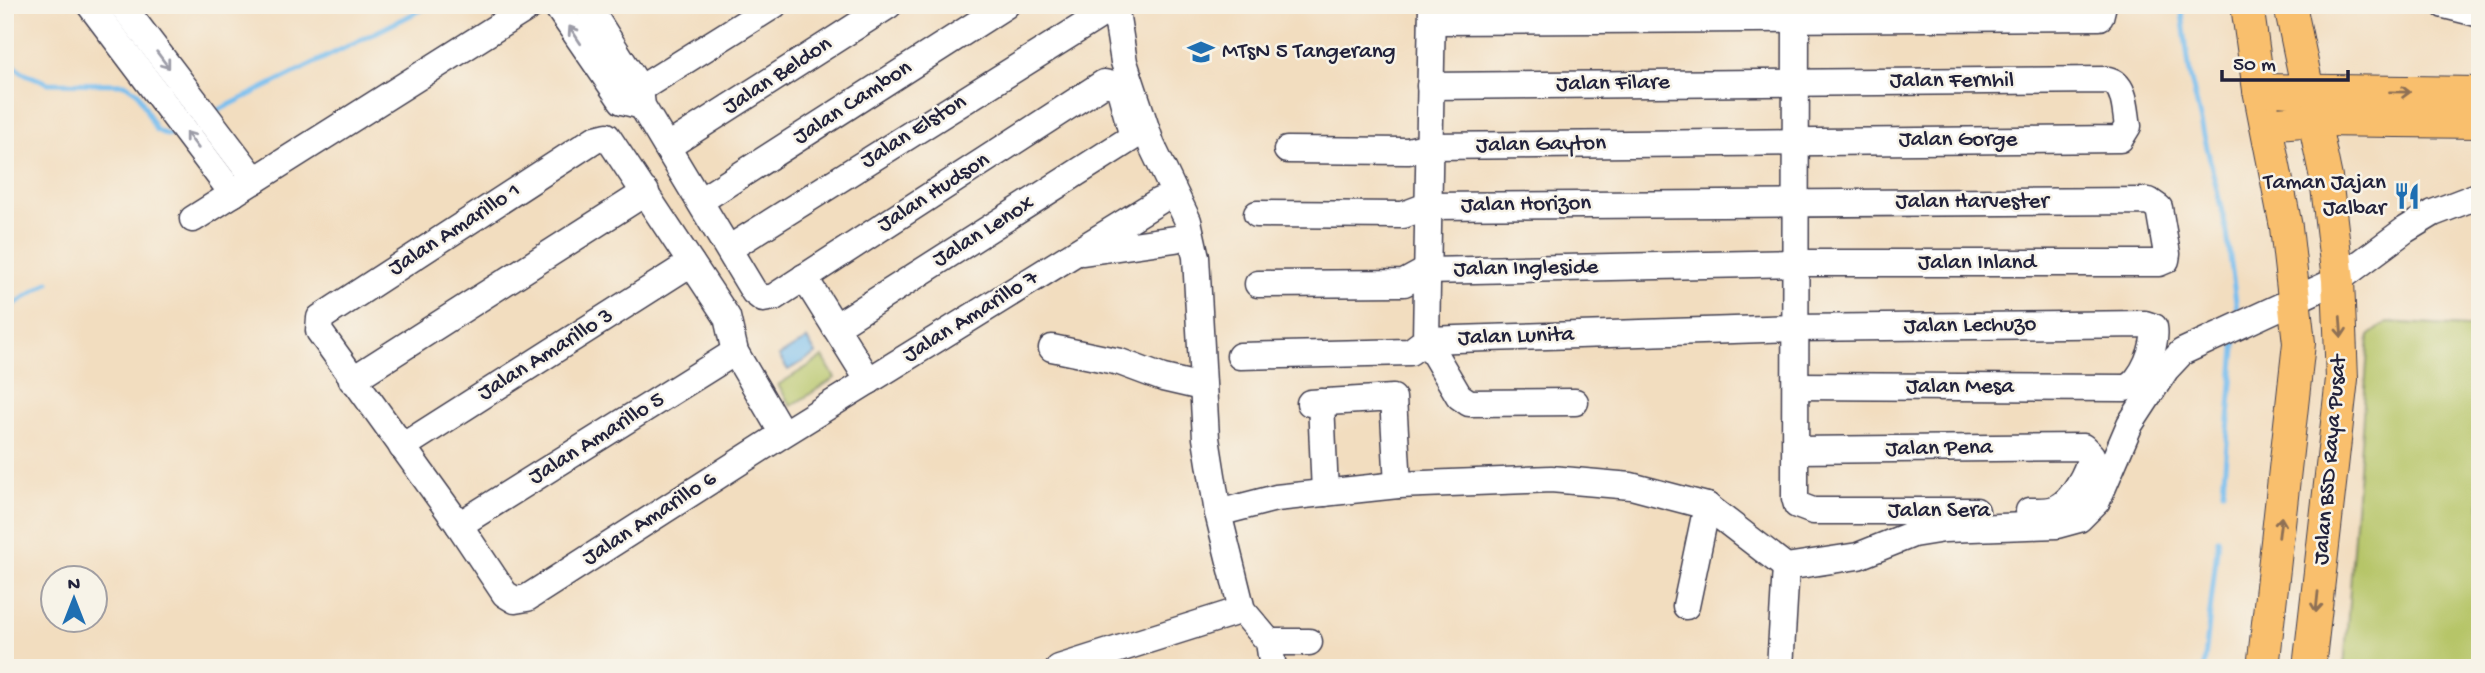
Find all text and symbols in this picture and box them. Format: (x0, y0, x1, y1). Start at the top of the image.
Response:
one-way arrow (568, 25, 582, 45)
street label: Jalan Beldon (719, 31, 837, 121)
school or university icon: MTsN 5 Tangerang (1186, 37, 1216, 67)
scale bar (2222, 38, 2348, 82)
place label: MTsN 5 Tangerang (1222, 39, 1396, 66)
one-way arrow (156, 50, 171, 68)
text: 50 m (2233, 54, 2276, 79)
street label: Jalan Cambon (789, 55, 917, 151)
street label: Jalan Fernhil (1890, 68, 2014, 95)
street label: Jalan Filare (1556, 69, 1671, 98)
one-way arrow (2389, 85, 2412, 98)
street label: Jalan Elston (856, 89, 972, 175)
street label: Jalan Gorge (1899, 127, 2018, 154)
street label: Jalan Gayton (1476, 130, 1606, 160)
one-way arrow (184, 131, 199, 149)
street label: Jalan Hudson (873, 147, 995, 239)
place label: Taman Jajan Jalbar (2262, 170, 2388, 223)
street label: Jalan Amarillo 1 (384, 177, 526, 283)
restaurant icon: Taman Jajan Jalbar (2392, 181, 2422, 211)
street label: Jalan Harvester (1895, 189, 2050, 216)
street label: Jalan Lenox (928, 190, 1040, 274)
street label: Jalan Horizon (1461, 190, 1591, 220)
street label: Jalan Inland (1918, 250, 2037, 277)
street label: Jalan Ingleside (1454, 254, 1600, 284)
street label: Jalan Amarillo 7 (898, 264, 1045, 369)
street label: Jalan Amarillo 3 (473, 303, 619, 407)
street label: Jalan Lechuzo (1904, 311, 2037, 341)
one-way arrow (2335, 315, 2348, 338)
street label: Jalan Lunita (1457, 321, 1576, 353)
street label: Jalan BSD Raya Pusat (2308, 352, 2354, 566)
street label: Jalan Mesa (1906, 374, 2015, 401)
street label: Jalan Amarillo 5 (524, 387, 670, 491)
street label: Jalan Pena (1885, 435, 1994, 463)
street label: Jalan Amarillo 6 (578, 466, 722, 572)
street label: Jalan Sera (1888, 498, 1992, 525)
one-way arrow (2273, 516, 2286, 539)
north arrow (38, 564, 108, 634)
text: N (68, 574, 80, 597)
one-way arrow (2310, 590, 2323, 612)

